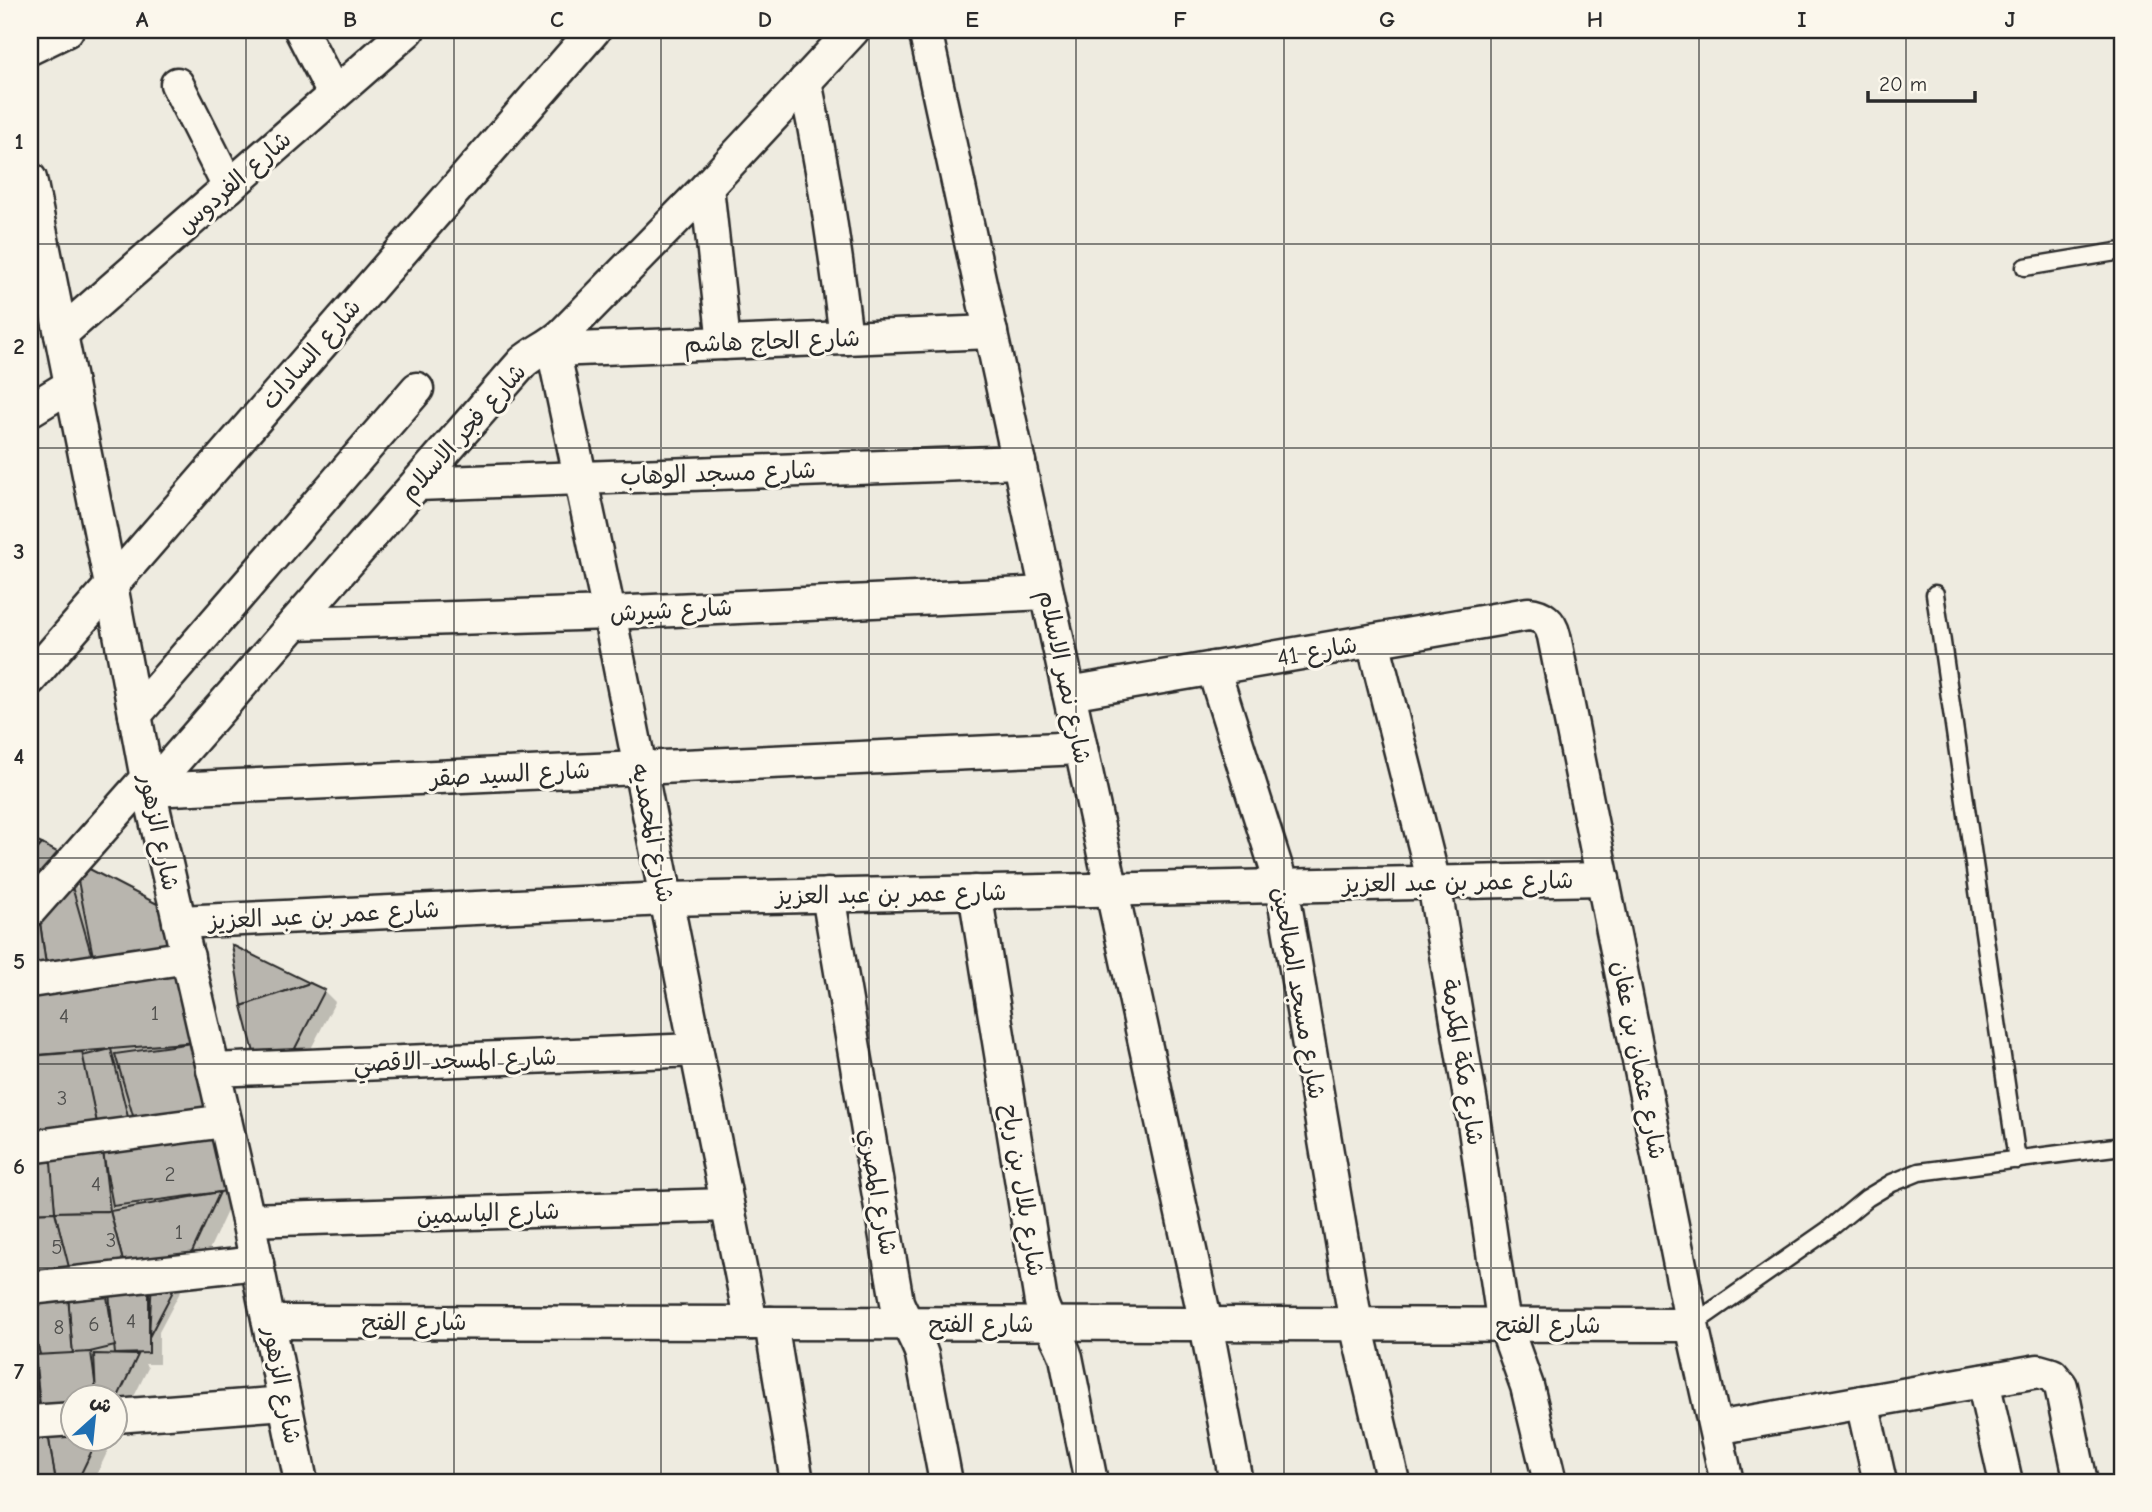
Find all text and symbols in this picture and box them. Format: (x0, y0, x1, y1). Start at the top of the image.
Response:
text: A (136, 6, 149, 33)
text: B (343, 6, 357, 33)
text: C (550, 6, 564, 33)
text: D (758, 6, 772, 33)
text: E (965, 6, 979, 33)
text: F (1173, 6, 1187, 33)
text: G (1379, 6, 1395, 33)
text: H (1587, 6, 1603, 33)
text: I (1797, 6, 1807, 33)
text: J (2005, 6, 2016, 33)
scale bar (1868, 60, 1975, 104)
text: 20 m (1879, 72, 1927, 96)
street label: شارع الفردوس (171, 125, 299, 241)
text: 1 (14, 128, 24, 155)
street label: شارع السادات (255, 293, 369, 417)
street label: شارع الحاج هاشم (683, 324, 861, 362)
text: 2 (13, 333, 25, 360)
street label: شارع فجر الاسلام (394, 358, 535, 509)
street label: شارع مسجد الوهاب (620, 456, 816, 493)
text: 3 (13, 538, 25, 565)
street label: شارع نصر الاسلام (1029, 588, 1097, 767)
street label: شارع شيرش (609, 593, 733, 630)
street label: شارع 41 (1275, 630, 1360, 675)
text: 4 (14, 743, 25, 770)
street label: شارع السيد صقر (427, 756, 591, 795)
street label: شارع المحمديه (623, 761, 680, 906)
street label: شارع الزهور (130, 770, 185, 894)
street label: شارع عمر بن عبد العزيز (1340, 866, 1574, 901)
street label: شارع عمر بن عبد العزيز (773, 878, 1007, 913)
street label: شارع مسجد الصالحين (1264, 885, 1331, 1102)
street label: شارع عمر بن عبد العزيز (206, 895, 440, 938)
text: 5 (13, 948, 25, 975)
street label: شارع عثمان بن عفان (1603, 958, 1672, 1162)
street label: شارع مكة المكرمة (1433, 977, 1490, 1148)
house number: 1 (151, 1001, 159, 1025)
house number: 4 (59, 1004, 69, 1028)
street label: شارع المسجد الاقصي (353, 1042, 557, 1085)
house number: 3 (57, 1086, 67, 1110)
street label: شارع بلال بن رباح (993, 1102, 1050, 1279)
street label: شارع المصري (850, 1126, 903, 1258)
text: 6 (13, 1153, 25, 1180)
house number: 2 (165, 1162, 175, 1186)
house number: 4 (91, 1172, 101, 1196)
street label: شارع الياسمين (416, 1197, 560, 1232)
house number: 1 (175, 1220, 183, 1244)
house number: 3 (106, 1228, 116, 1252)
house number: 5 (51, 1235, 63, 1259)
street label: شارع الفتح (361, 1308, 467, 1339)
house number: 4 (126, 1309, 136, 1333)
street label: شارع الفتح (928, 1310, 1034, 1341)
street label: شارع الفتح (1495, 1311, 1601, 1342)
house number: 6 (88, 1312, 100, 1336)
house number: 8 (54, 1315, 64, 1339)
street label: شارع الزهور (254, 1323, 307, 1447)
text: 7 (14, 1358, 25, 1385)
north arrow (60, 1382, 130, 1452)
text: ش (87, 1389, 116, 1418)

